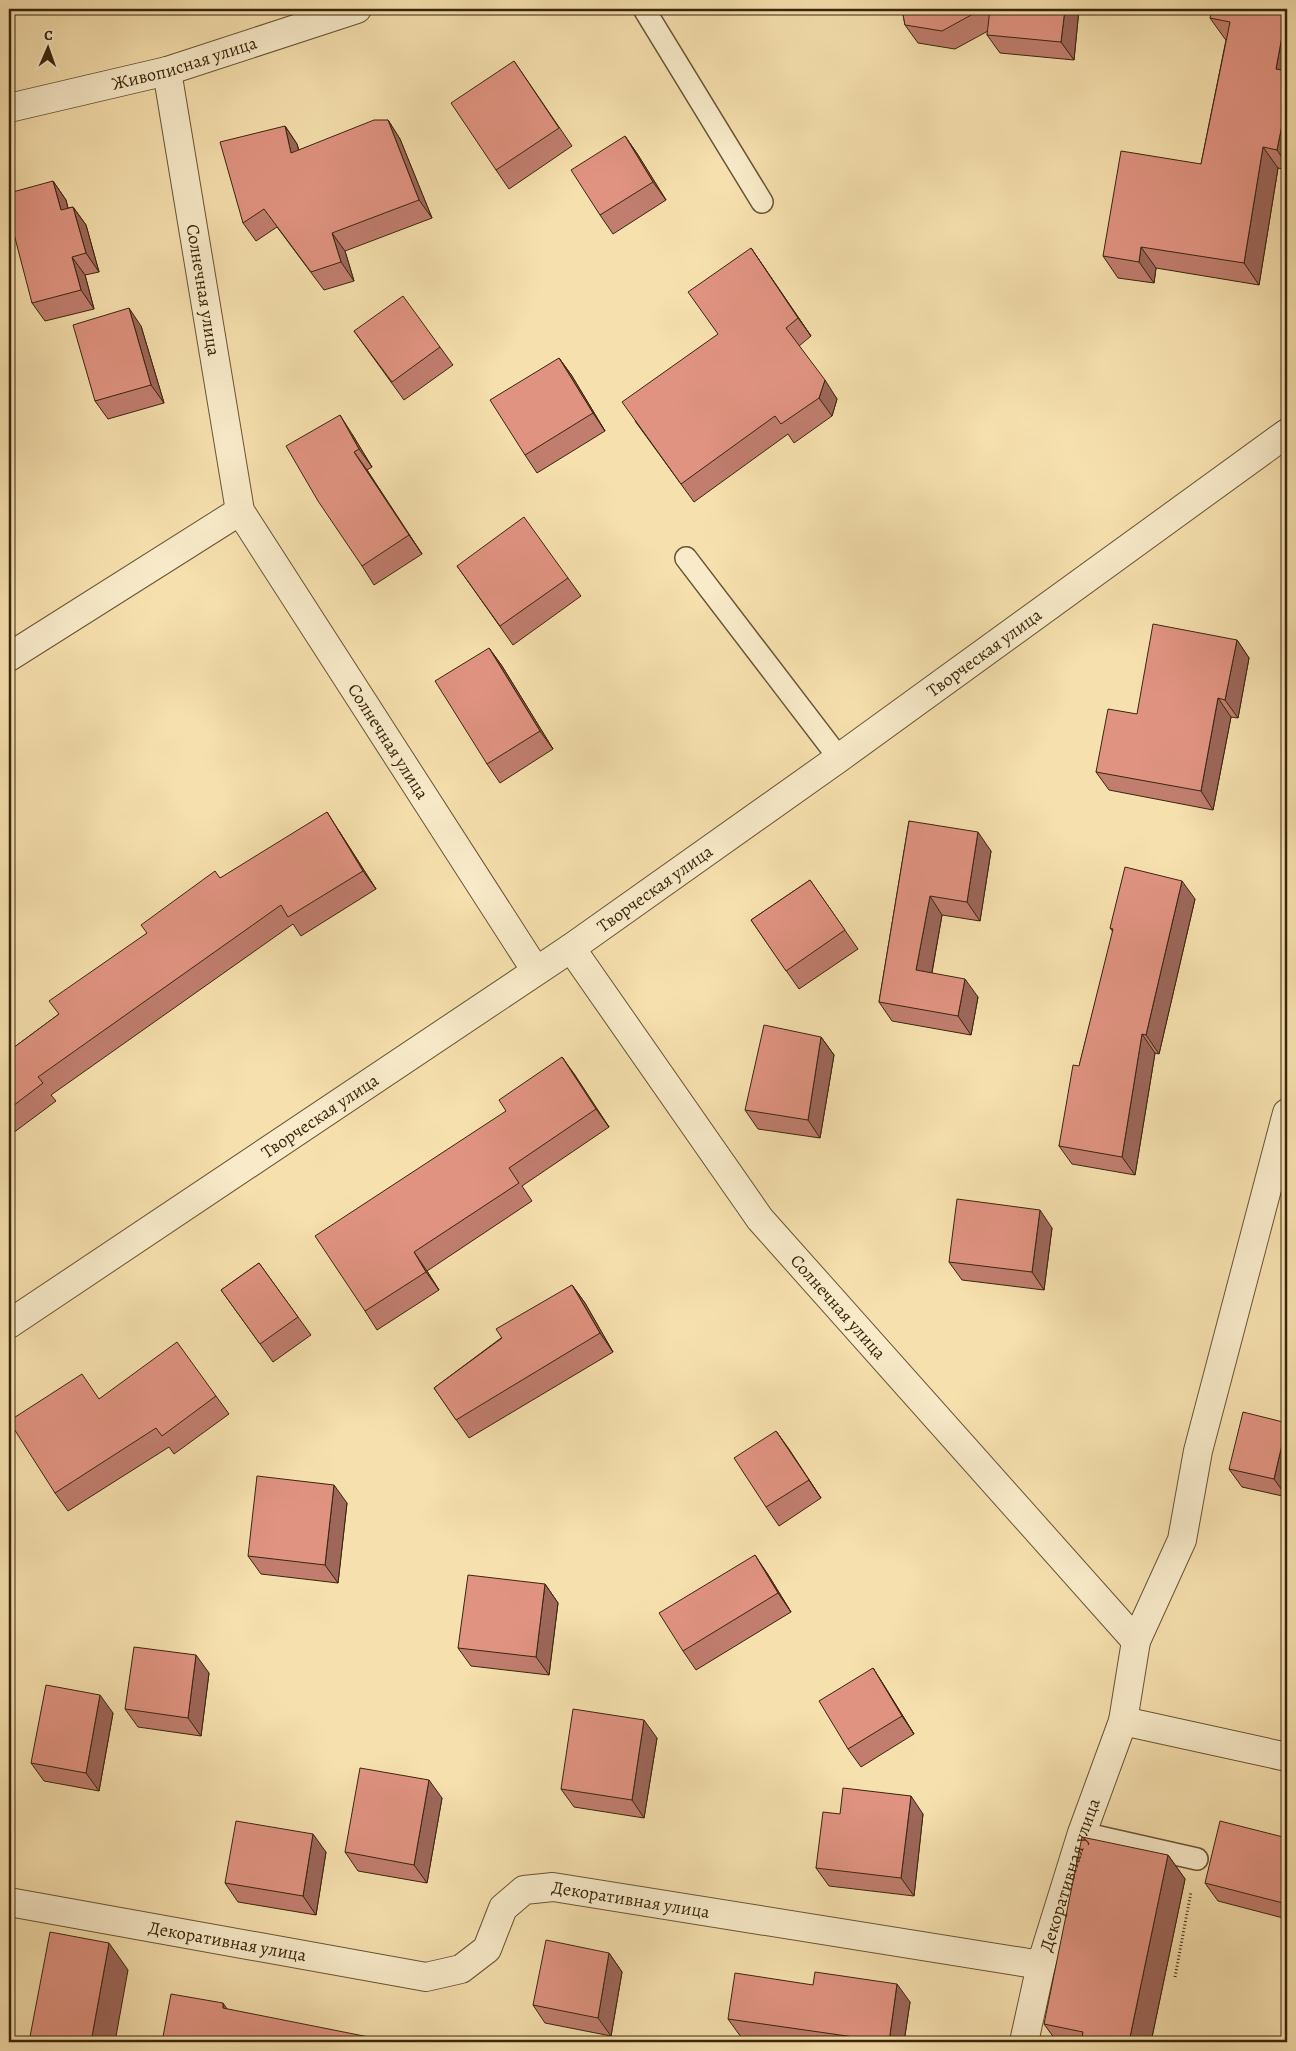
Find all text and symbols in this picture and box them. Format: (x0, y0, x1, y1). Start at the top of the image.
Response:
north arrow (22, 22, 72, 72)
text: С (44, 26, 53, 45)
street label: Живописная улица (109, 30, 261, 96)
street label: Солнечная улица (181, 222, 226, 358)
street label: Творческая улица (922, 602, 1047, 703)
street label: Солнечная улица (342, 679, 435, 805)
street label: Творческая улица (592, 839, 718, 938)
street label: Творческая улица (256, 1068, 384, 1164)
street label: Солнечная улица (785, 1249, 892, 1365)
street label: Декоративная улица (1034, 1794, 1106, 1955)
street label: Декоративная улица (550, 1875, 712, 1924)
street label: Декоративная улица (147, 1915, 309, 1967)

